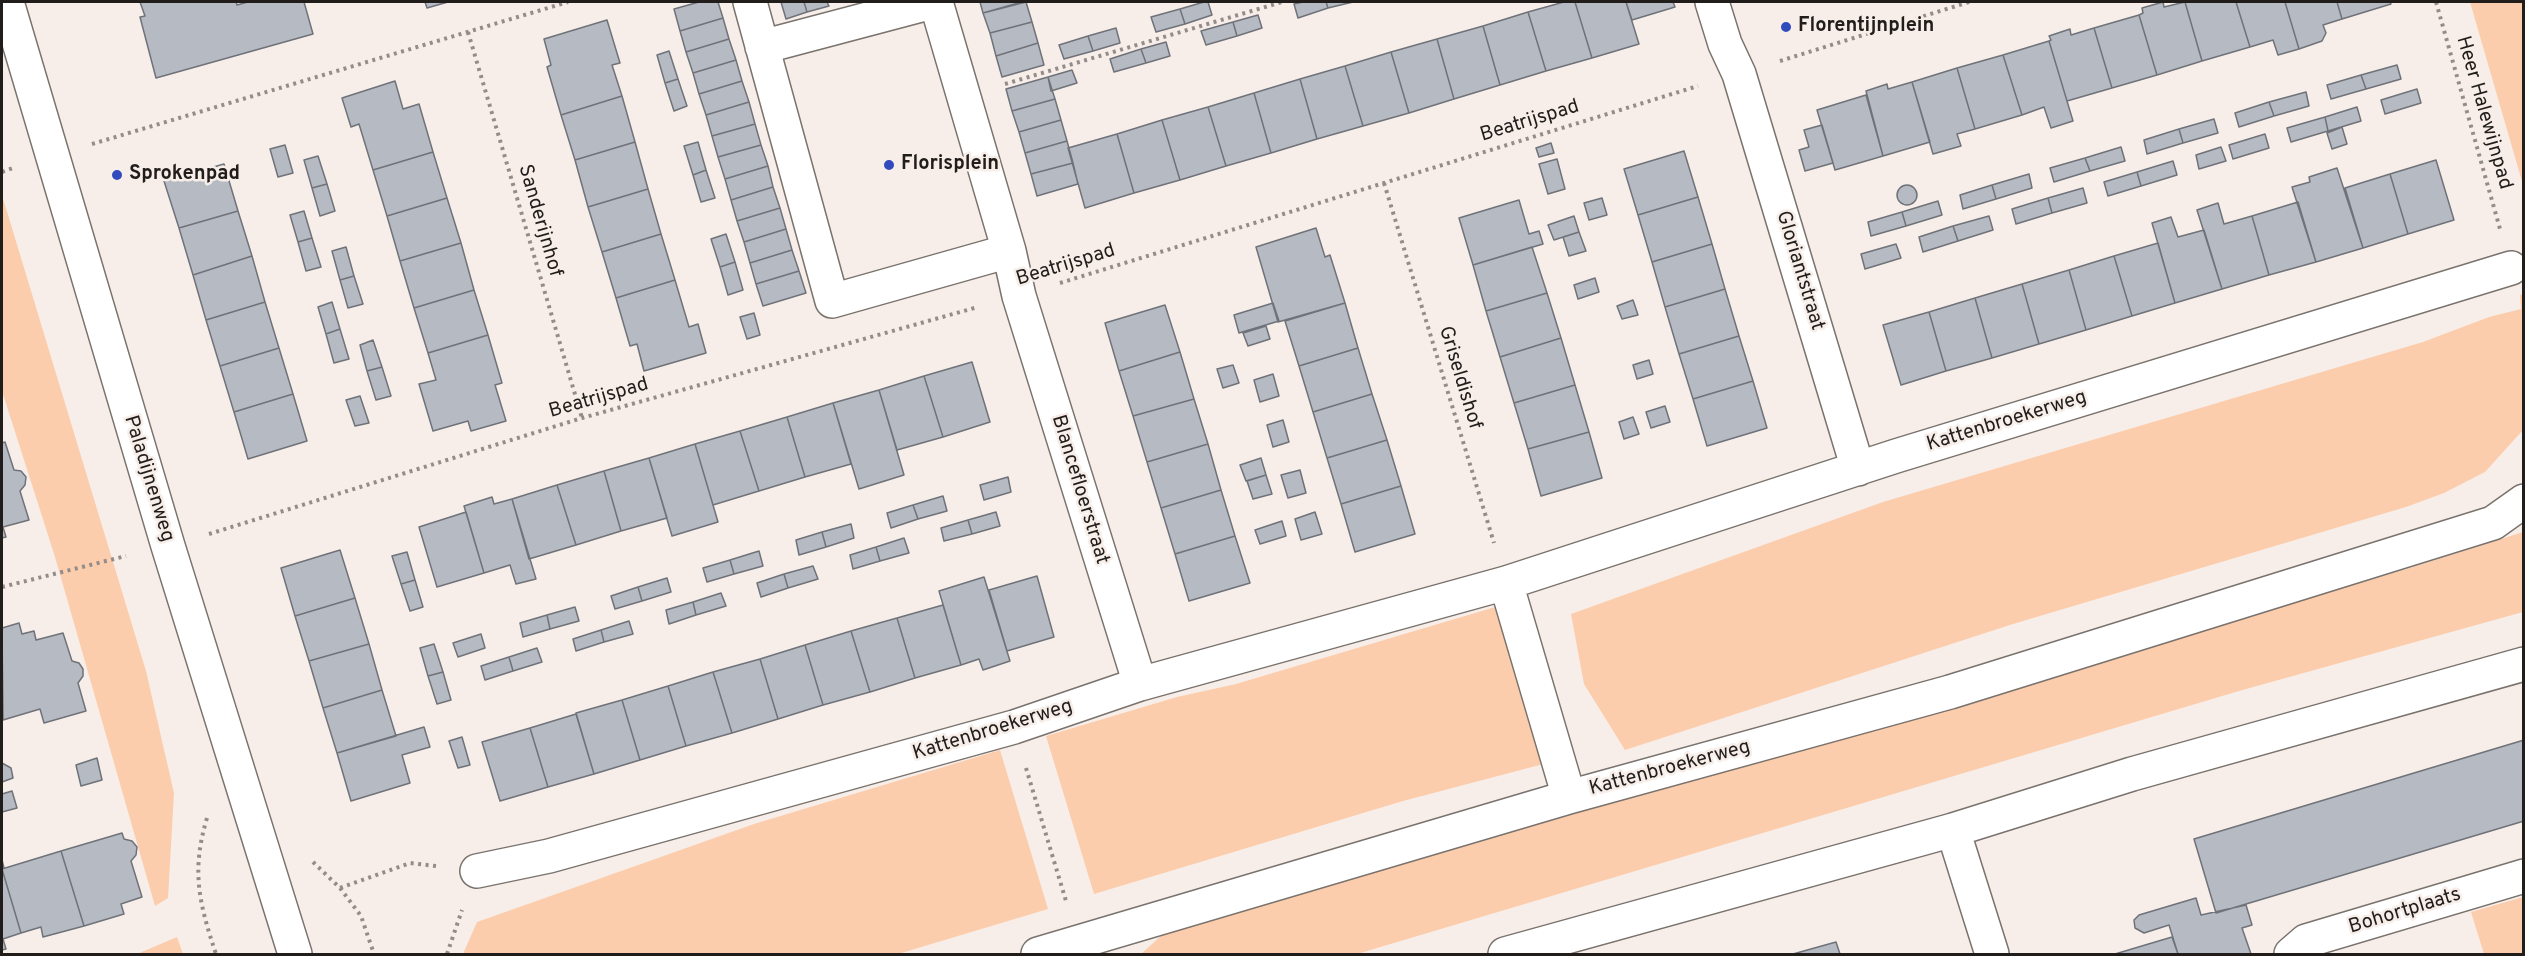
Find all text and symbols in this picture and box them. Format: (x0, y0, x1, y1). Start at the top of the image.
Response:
place label: Florentijnplein (1798, 15, 1934, 39)
marker: Florentijnplein (1779, 20, 1793, 34)
street label: Heer Halewijnpad (2450, 33, 2516, 193)
street label: Beatrijspad (1478, 96, 1582, 148)
place label: Florisplein (901, 153, 999, 177)
marker: Florisplein (882, 158, 896, 172)
street label: Sanderijnhof (512, 162, 566, 280)
place label: Sprokenpad (129, 163, 240, 187)
marker: Sprokenpad (110, 168, 124, 182)
street label: Gloriantstraat (1769, 208, 1829, 334)
street label: Beatrijspad (1014, 240, 1118, 292)
street label: Griseldishof (1432, 324, 1486, 432)
street label: Beatrijspad (546, 373, 652, 425)
street label: Kattenbroekerweg (1924, 386, 2090, 458)
street label: Blancefloerstraat (1045, 412, 1113, 568)
street label: Paladijnenweg (117, 413, 179, 545)
street label: Kattenbroekerweg (910, 695, 1076, 767)
street label: Kattenbroekerweg (1587, 736, 1753, 802)
street label: Bohortplaats (2346, 884, 2464, 940)

